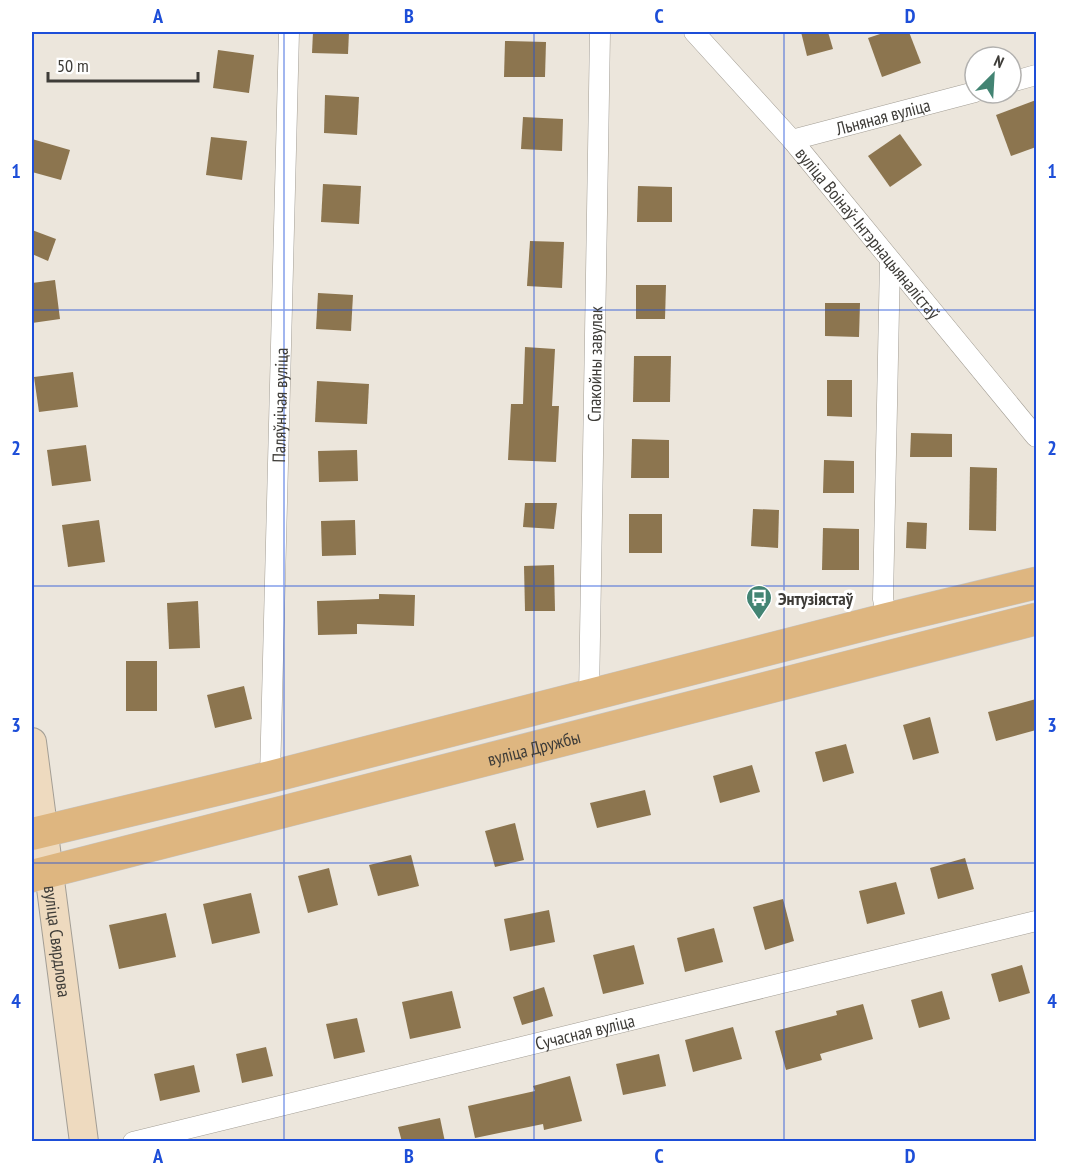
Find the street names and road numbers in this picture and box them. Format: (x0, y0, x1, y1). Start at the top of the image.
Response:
street label: Льняная вуліца (832, 93, 933, 140)
street label: вуліца Воінаў-Інтэрнацыяналістаў (791, 142, 946, 324)
street label: Спакойны завулак (582, 306, 607, 422)
street label: Паляўнічая вуліца (267, 347, 292, 463)
street label: вуліца Дружбы (485, 725, 583, 770)
street label: вуліца Свярдлова (39, 884, 77, 998)
street label: Сучасная вуліца (533, 1008, 637, 1055)

